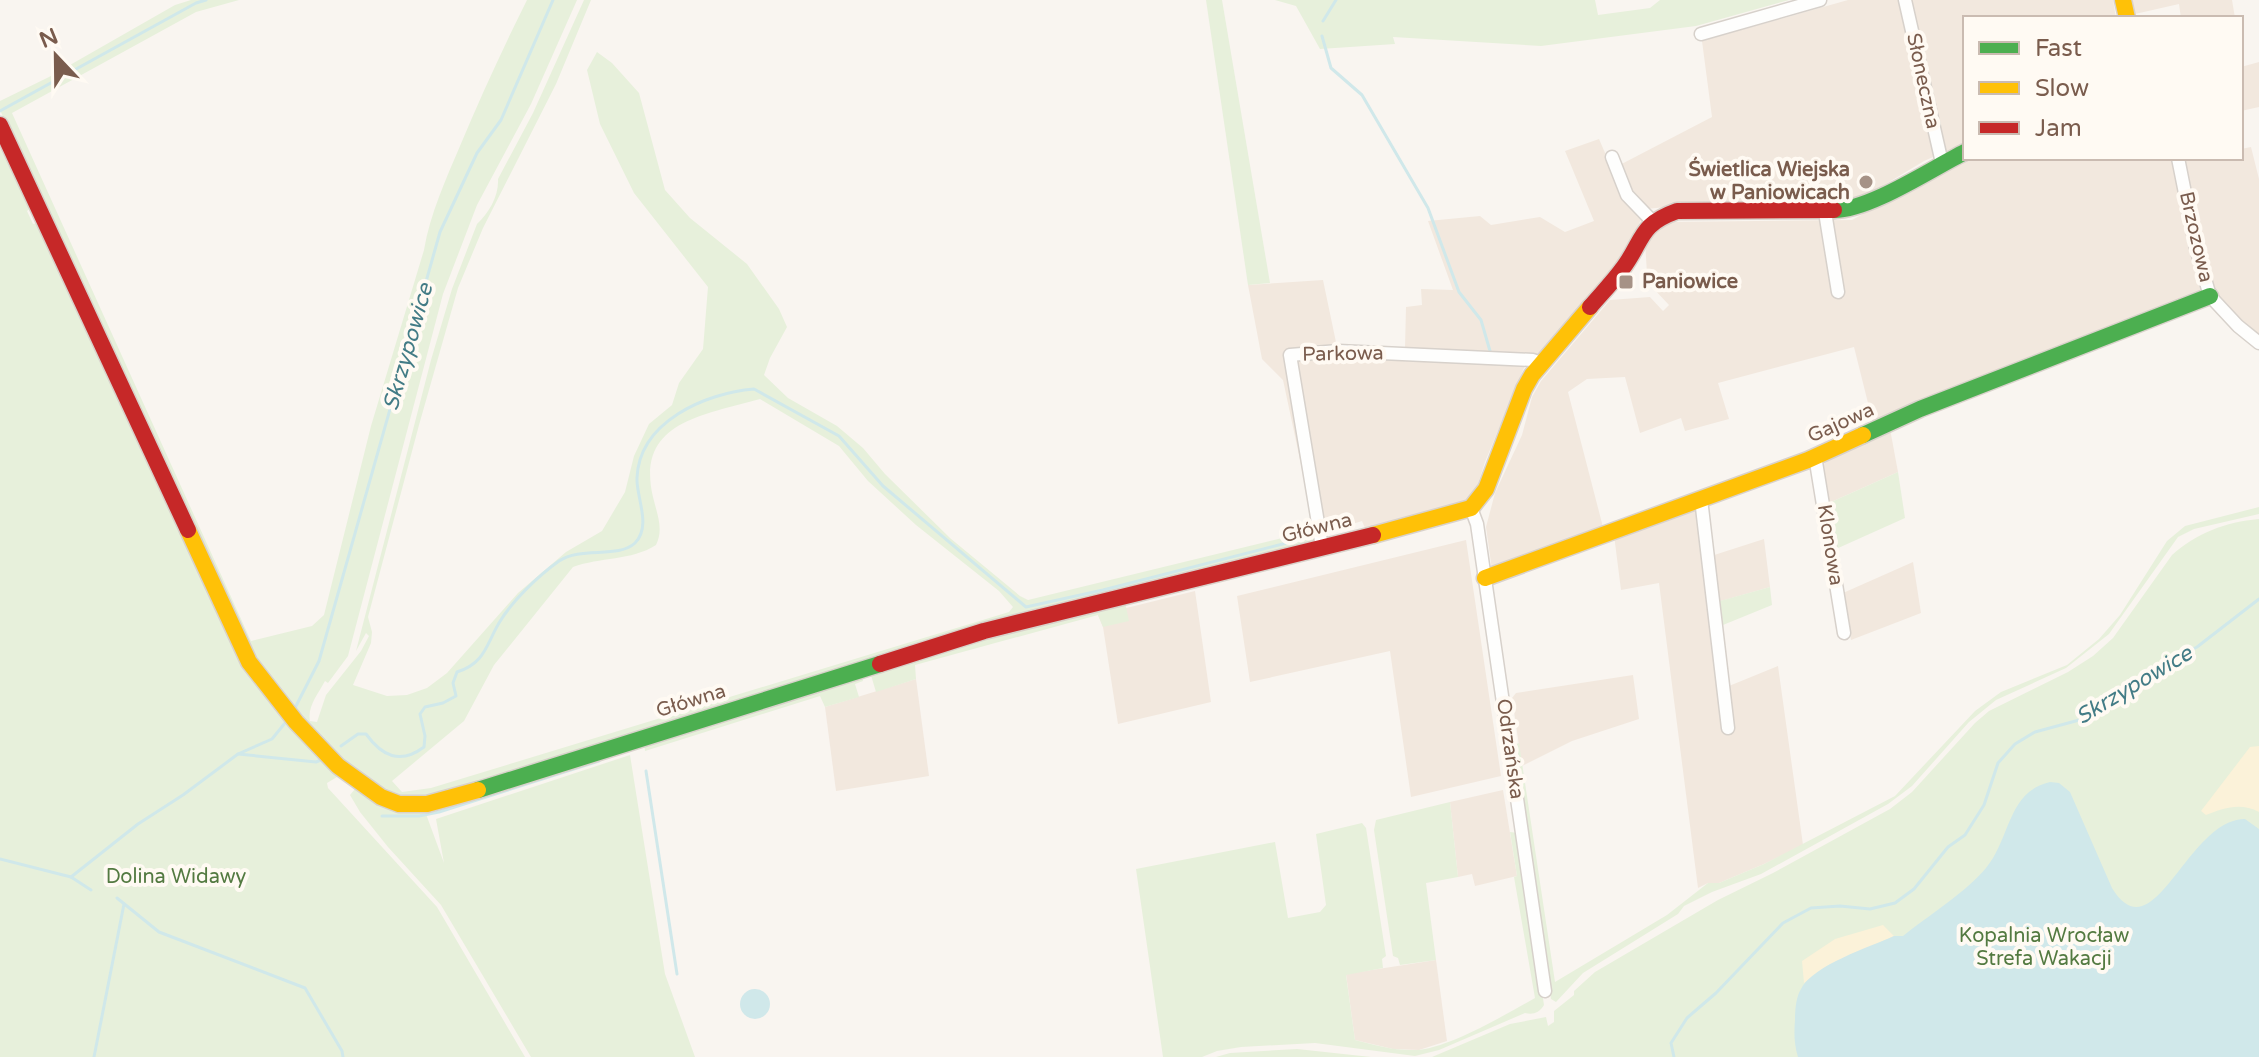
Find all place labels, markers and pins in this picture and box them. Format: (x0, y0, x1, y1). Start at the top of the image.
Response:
place label: Świetlica Wiejska w Paniowicach (1689, 156, 1850, 205)
marker: Świetlica Wiejska w Paniowicach (1857, 173, 1875, 191)
place label: Paniowice (1642, 270, 1738, 294)
marker: Paniowice (1617, 273, 1635, 291)

